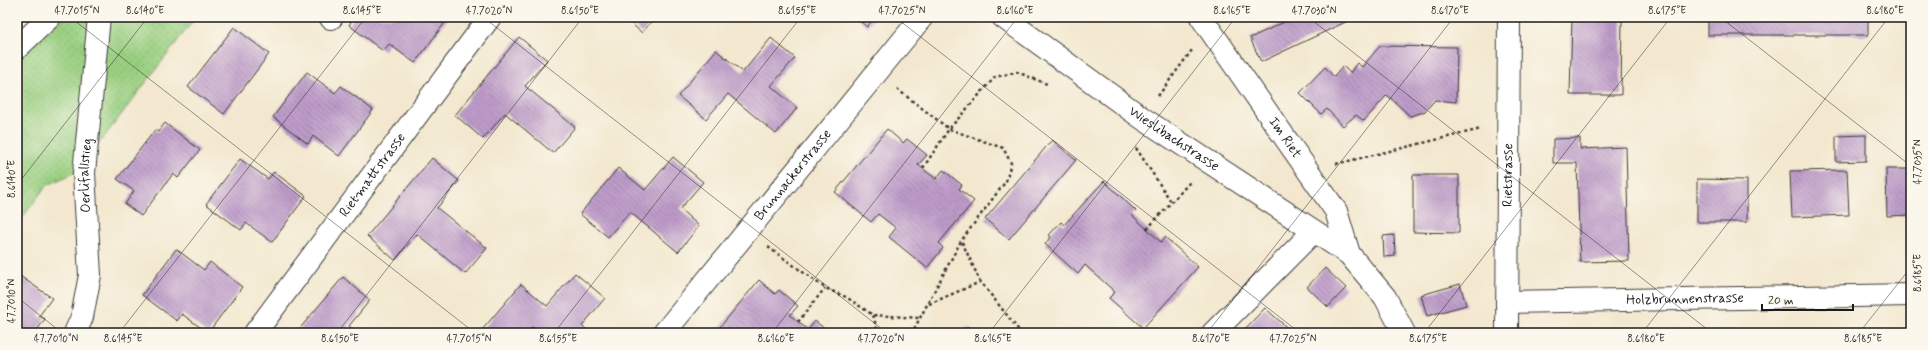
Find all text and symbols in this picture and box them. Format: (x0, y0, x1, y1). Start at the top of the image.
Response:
text: 47.7015°N (55, 4, 100, 18)
text: 8.6140°E (126, 4, 164, 18)
text: 8.6145°E (343, 4, 381, 18)
text: 47.7020°N (466, 4, 513, 18)
text: 8.6150°E (561, 4, 599, 18)
text: 8.6155°E (778, 4, 816, 18)
text: 47.7025°N (879, 4, 926, 18)
text: 8.6160°E (997, 4, 1034, 18)
text: 8.6165°E (1213, 4, 1251, 18)
text: 47.7030°N (1292, 4, 1337, 18)
text: 8.6170°E (1431, 4, 1469, 18)
text: 8.6175°E (1648, 4, 1686, 18)
text: 8.6180°E (1866, 4, 1904, 18)
street label: Wieslibachstrasse (1125, 102, 1223, 175)
street label: Im Riet (1264, 114, 1306, 162)
street label: Brunnackerstrasse (750, 126, 836, 224)
street label: Rietmattstrasse (335, 129, 410, 221)
street label: Oerlifallstieg (75, 137, 96, 213)
text: 47.7035°N (1911, 139, 1925, 185)
street label: Rietstrasse (1499, 143, 1517, 207)
text: 8.6140°E (5, 160, 19, 198)
text: 8.6185°E (1911, 254, 1925, 292)
text: 47.7010°N (5, 278, 19, 323)
scale bar (1762, 286, 1853, 312)
street label: Holzbrunnenstrasse (1626, 289, 1744, 309)
text: 20 m (1768, 293, 1794, 309)
text: 47.7010°N (34, 332, 79, 346)
text: 8.6145°E (104, 332, 142, 346)
text: 8.6150°E (321, 332, 359, 346)
text: 47.7015°N (447, 332, 492, 346)
text: 8.6155°E (539, 332, 577, 346)
text: 8.6160°E (758, 332, 795, 346)
text: 47.7020°N (858, 332, 905, 346)
text: 8.6165°E (974, 332, 1012, 346)
text: 8.6170°E (1192, 332, 1230, 346)
text: 47.7025°N (1270, 332, 1317, 346)
text: 8.6175°E (1409, 332, 1447, 346)
text: 8.6180°E (1627, 332, 1665, 346)
text: 8.6185°E (1844, 332, 1882, 346)

